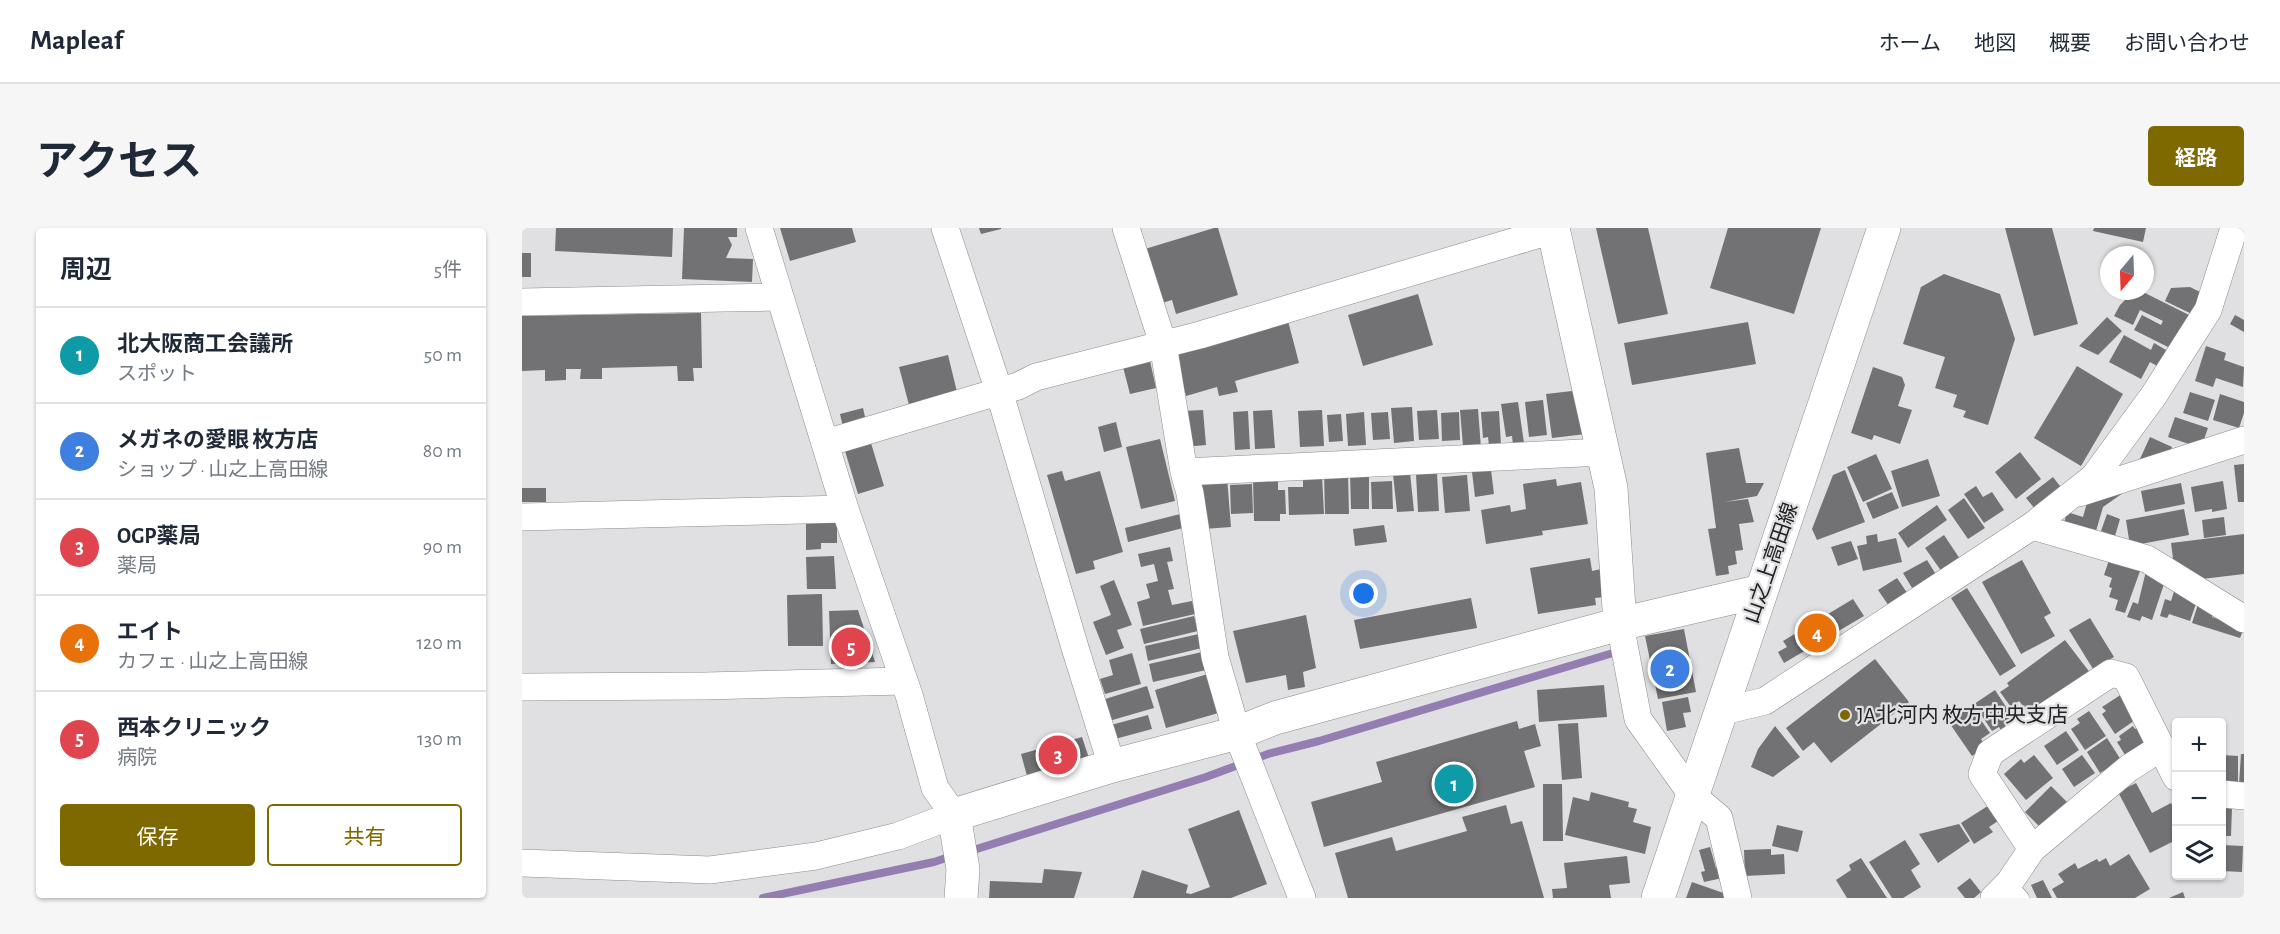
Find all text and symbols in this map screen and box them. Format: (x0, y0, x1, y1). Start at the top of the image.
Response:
text: Mapleaf (30, 27, 123, 55)
text: ホーム (1879, 33, 1941, 54)
text: 地図 (1974, 33, 2016, 54)
text: 概要 (2049, 33, 2091, 54)
text: お問い合わせ (2124, 33, 2250, 54)
button: 経路 (2148, 126, 2244, 186)
text: アクセス (36, 141, 202, 183)
north arrow (2100, 246, 2154, 300)
text: 周辺 (60, 257, 112, 283)
text: 5件 (434, 260, 462, 280)
text: 北大阪商工会議所 (117, 333, 293, 355)
text: 1 (76, 345, 83, 365)
text: 50 m (424, 345, 462, 365)
text: スポット (117, 364, 197, 384)
text: メガネの愛眼 枚方店 (117, 429, 318, 451)
text: 2 (75, 441, 84, 461)
text: 80 m (423, 441, 462, 461)
text: ショップ · 山之上高田線 (117, 460, 328, 480)
street label: 山之上高田線 (1740, 500, 1801, 626)
text: OGP薬局 (117, 525, 200, 547)
text: 3 (75, 537, 84, 557)
text: 90 m (423, 537, 462, 557)
text: 薬局 (117, 556, 157, 576)
your location (1349, 579, 1378, 608)
pin: 4 (1798, 610, 1836, 656)
text: エイト (117, 621, 183, 643)
pin: 5 (832, 624, 870, 670)
text: 4 (74, 633, 85, 653)
text: 120 m (416, 633, 462, 653)
pin: 2 (1650, 646, 1690, 692)
text: カフェ · 山之上高田線 (117, 652, 308, 672)
place label: JA北河内 枚方中央支店 (1857, 704, 2068, 726)
marker: JA北河内 枚方中央支店 (1838, 708, 1852, 722)
text: 西本クリニック (117, 717, 271, 739)
map controls (2172, 718, 2226, 880)
button: + (2172, 718, 2226, 772)
text: 5 (75, 729, 84, 749)
text: 130 m (417, 729, 462, 749)
pin: 3 (1038, 732, 1078, 778)
text: 病院 (117, 748, 157, 768)
pin: 1 (1434, 762, 1474, 806)
button: − (2172, 772, 2226, 826)
button: 保存 (60, 804, 255, 866)
button: 共有 (267, 804, 462, 866)
button: layers (2172, 826, 2226, 880)

